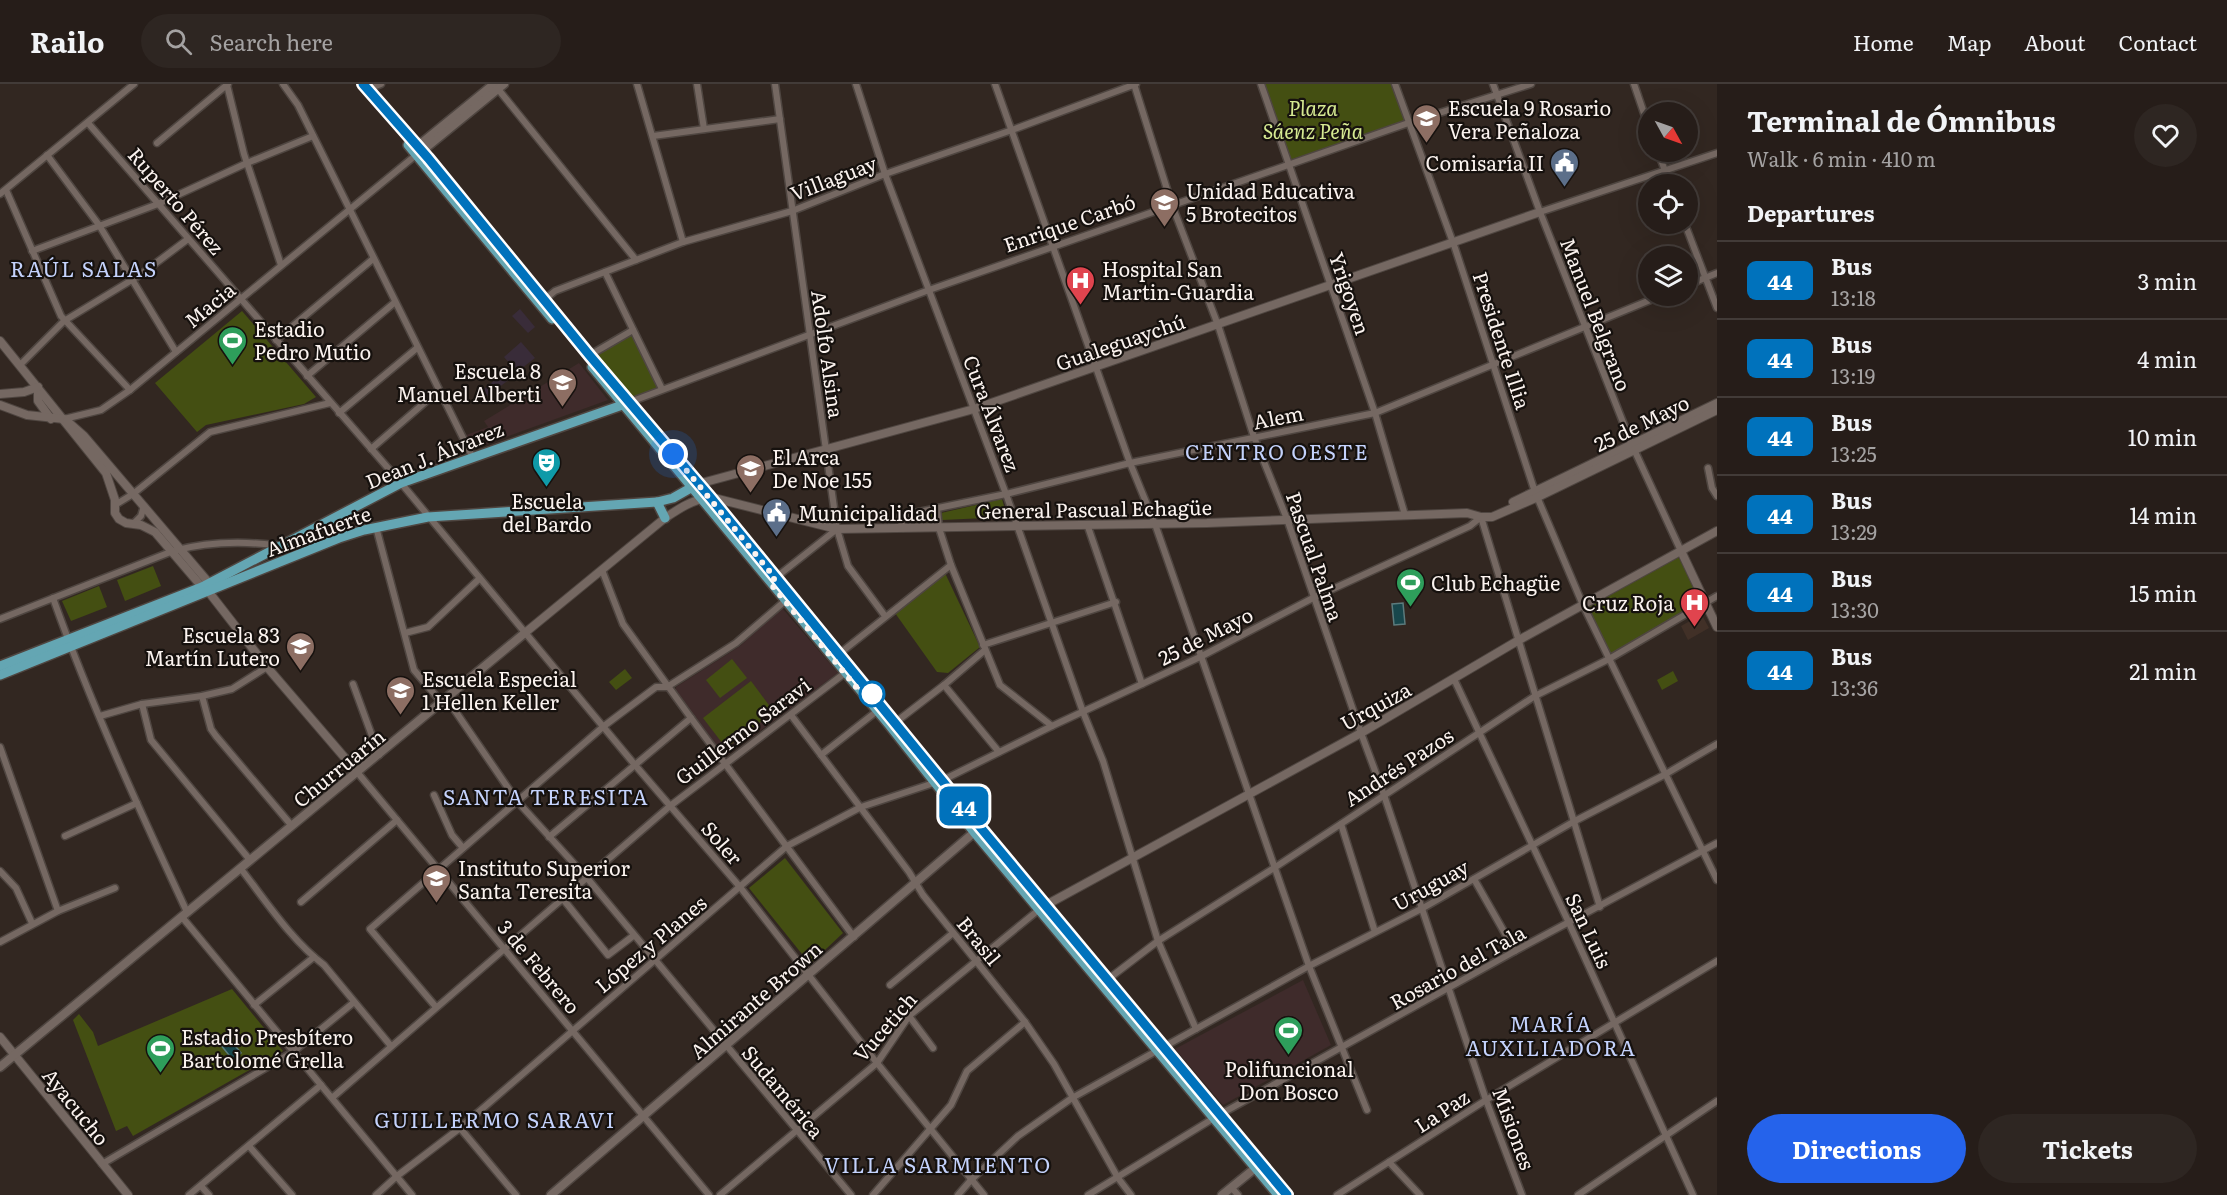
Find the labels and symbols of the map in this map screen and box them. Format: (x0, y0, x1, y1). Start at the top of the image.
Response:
park label: Plaza Sáenz Peña (1263, 92, 1364, 145)
place label: Escuela 9 Rosario Vera Peñaloza (1448, 92, 1611, 145)
school or university icon: Escuela 9 Rosario Vera Peñaloza (1411, 102, 1443, 144)
north arrow (1638, 102, 1698, 162)
street label: Ruperto Pérez (122, 140, 232, 260)
public building icon: Comisaría II (1549, 146, 1581, 188)
street label: Villaguay (785, 147, 881, 207)
place label: Comisaría II (1426, 147, 1544, 177)
place label: Unidad Educativa 5 Brotecitos (1186, 175, 1355, 228)
street label: Enrique Carbó (999, 185, 1139, 259)
school or university icon: Unidad Educativa 5 Brotecitos (1149, 186, 1181, 228)
street label: Manuel Belgrano (1554, 233, 1640, 395)
street label: Yrigoyen (1323, 248, 1379, 338)
district label: RAÚL SALAS (10, 252, 158, 283)
place label: Hospital San Martin-Guardia (1102, 253, 1254, 306)
hospital icon: Hospital San Martin-Guardia (1065, 264, 1097, 306)
street label: Presidente Illia (1467, 267, 1539, 413)
street label: Macia (177, 274, 241, 334)
street label: Adolfo Alsina (805, 288, 853, 420)
street label: Gualeguaychú (1051, 305, 1189, 377)
place label: Estadio Pedro Mutio (254, 313, 371, 366)
sports icon: Estadio Pedro Mutio (217, 324, 249, 366)
street label: Cura Álvarez (957, 350, 1029, 476)
place label: Escuela 8 Manuel Alberti (397, 355, 541, 408)
school or university icon: Escuela 8 Manuel Alberti (546, 366, 578, 408)
street label: 25 de Mayo (1588, 386, 1694, 458)
street label: Alem (1250, 396, 1306, 436)
street label: Dean J. Álvarez (361, 413, 508, 495)
district label: CENTRO OESTE (1185, 435, 1369, 466)
your location (658, 439, 688, 469)
place label: El Arca De Noe 155 (772, 441, 872, 494)
theatre icon: Escuela del Bardo (531, 446, 563, 488)
school or university icon: El Arca De Noe 155 (735, 452, 767, 494)
place label: Escuela del Bardo (502, 485, 592, 538)
street label: Pascual Palma (1280, 487, 1352, 625)
street label: General Pascual Echagüe (976, 491, 1212, 525)
public building icon: Municipalidad (761, 496, 793, 538)
street label: Almafuerte (261, 497, 375, 563)
place label: Municipalidad (798, 497, 938, 527)
sports icon: Club Echagüe (1394, 566, 1426, 608)
place label: Club Echagüe (1431, 567, 1560, 597)
hospital icon: Cruz Roja (1679, 586, 1711, 628)
place label: Cruz Roja (1582, 587, 1674, 617)
street label: 25 de Mayo (1152, 598, 1258, 672)
place label: Escuela 83 Martín Lutero (145, 619, 280, 672)
school or university icon: Escuela 83 Martín Lutero (285, 630, 317, 672)
place label: Escuela Especial 1 Hellen Keller (422, 663, 577, 716)
street label: Guillermo Saravi (668, 669, 816, 791)
street label: Urquiza (1334, 673, 1416, 737)
school or university icon: Escuela Especial 1 Hellen Keller (385, 674, 417, 716)
unlabelled marker (859, 681, 885, 707)
street label: Andrés Pazos (1337, 719, 1459, 813)
street label: Churruarín (286, 720, 390, 814)
district label: SANTA TERESITA (443, 780, 649, 811)
line badge: 44 (937, 786, 991, 826)
street label: Soler (695, 813, 751, 871)
street label: Uruguay (1386, 851, 1474, 917)
place label: Instituto Superior Santa Teresita (458, 852, 630, 905)
school or university icon: Instituto Superior Santa Teresita (421, 862, 453, 904)
street label: López y Planes (588, 887, 712, 999)
street label: San Luis (1559, 887, 1621, 973)
street label: Brasil (951, 909, 1009, 971)
street label: 3 de Febrero (492, 912, 588, 1020)
street label: Rosario del Tala (1384, 916, 1531, 1016)
street label: Almirante Brown (682, 933, 828, 1065)
street label: Vucetich (845, 985, 923, 1067)
district label: MARÍA AUXILIADORA (1465, 1007, 1637, 1062)
sports icon: Polifuncional Don Bosco (1273, 1014, 1305, 1056)
place label: Estadio Presbítero Bartolomé Grella (181, 1021, 353, 1074)
sports icon: Estadio Presbítero Bartolomé Grella (144, 1032, 176, 1074)
street label: Sudamérica (736, 1038, 832, 1144)
place label: Polifuncional Don Bosco (1224, 1053, 1354, 1106)
street label: Ayacucho (36, 1061, 118, 1151)
street label: La Paz (1408, 1081, 1475, 1139)
street label: Misiones (1486, 1082, 1544, 1174)
district label: GUILLERMO SARAVI (374, 1103, 616, 1134)
district label: VILLA SARMIENTO (824, 1148, 1052, 1179)

